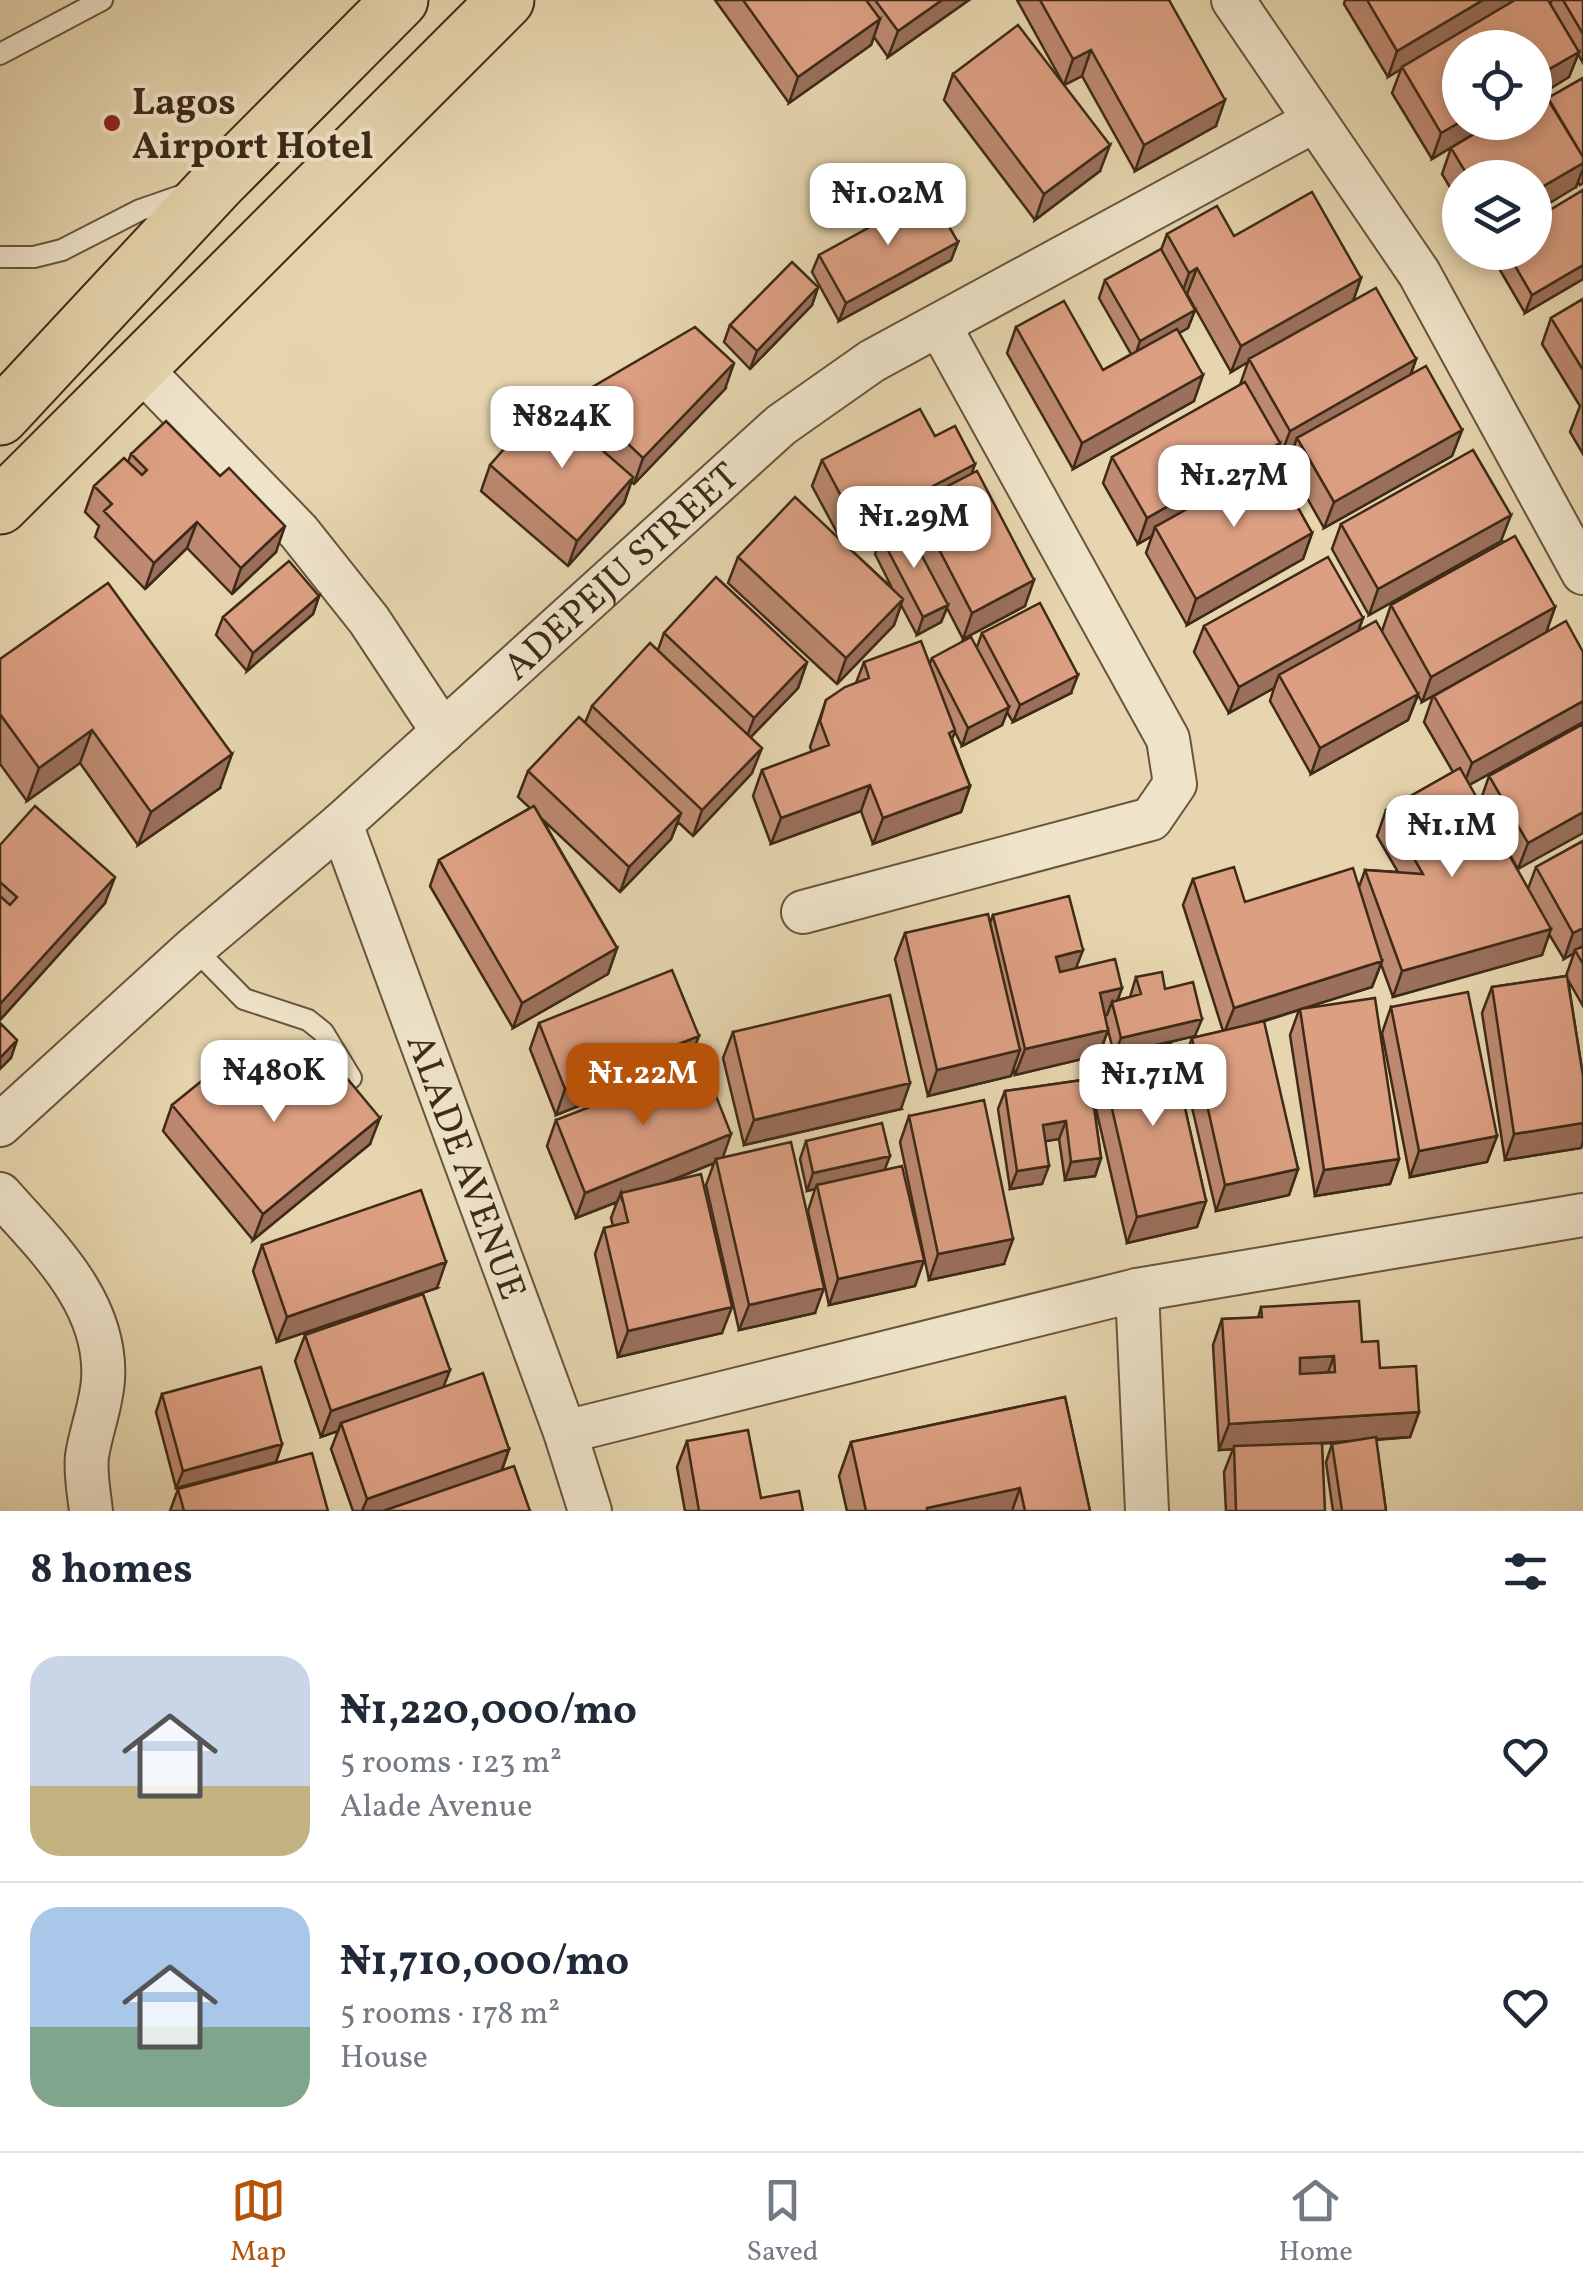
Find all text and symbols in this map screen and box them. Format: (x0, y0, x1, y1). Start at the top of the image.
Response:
map controls (1442, 30, 1552, 270)
button: locate (1442, 30, 1552, 140)
place label: Lagos Airport Hotel (132, 78, 374, 175)
marker: Lagos Airport Hotel (101, 112, 123, 134)
button: layers (1442, 160, 1552, 270)
pin: ₦1.02M (807, 163, 969, 248)
text: ₦1.02M (832, 173, 944, 217)
pin: ₦824K (492, 386, 632, 471)
text: ₦824K (512, 396, 612, 440)
pin: ₦1.27M (1153, 445, 1315, 530)
street label: ADEPEJU STREET (493, 452, 752, 694)
text: ₦1.27M (1180, 455, 1288, 499)
pin: ₦1.29M (833, 486, 995, 571)
text: ₦1.29M (859, 496, 969, 540)
pin: ₦1.1M (1382, 795, 1522, 880)
text: ₦1.1M (1408, 805, 1496, 849)
street label: ALADE AVENUE (391, 1027, 537, 1308)
pin: ₦480K (204, 1040, 344, 1125)
pin: ₦1.22M (562, 1043, 724, 1128)
pin: ₦1.71M (1072, 1044, 1234, 1129)
text: ₦480K (223, 1050, 325, 1094)
text: ₦1.22M (588, 1053, 698, 1097)
text: ₦1.71M (1101, 1054, 1205, 1098)
text: 8 homes (30, 1542, 193, 1601)
icon: filters (1498, 1544, 1553, 1599)
text: ₦1,220,000/mo (340, 1683, 637, 1742)
icon: home (110, 1696, 230, 1816)
icon: heart (1498, 1729, 1553, 1784)
text: 5 rooms · 123 m² (340, 1742, 562, 1786)
text: Alade Avenue (340, 1786, 532, 1830)
text: ₦1,710,000/mo (340, 1934, 629, 1993)
icon: home (110, 1947, 230, 2067)
icon: heart (1498, 1980, 1553, 2035)
text: 5 rooms · 178 m² (340, 1993, 560, 2037)
text: House (340, 2037, 428, 2081)
tab: Map (230, 2173, 286, 2272)
tab: Saved (746, 2173, 819, 2272)
tab: Home (1279, 2173, 1353, 2272)

